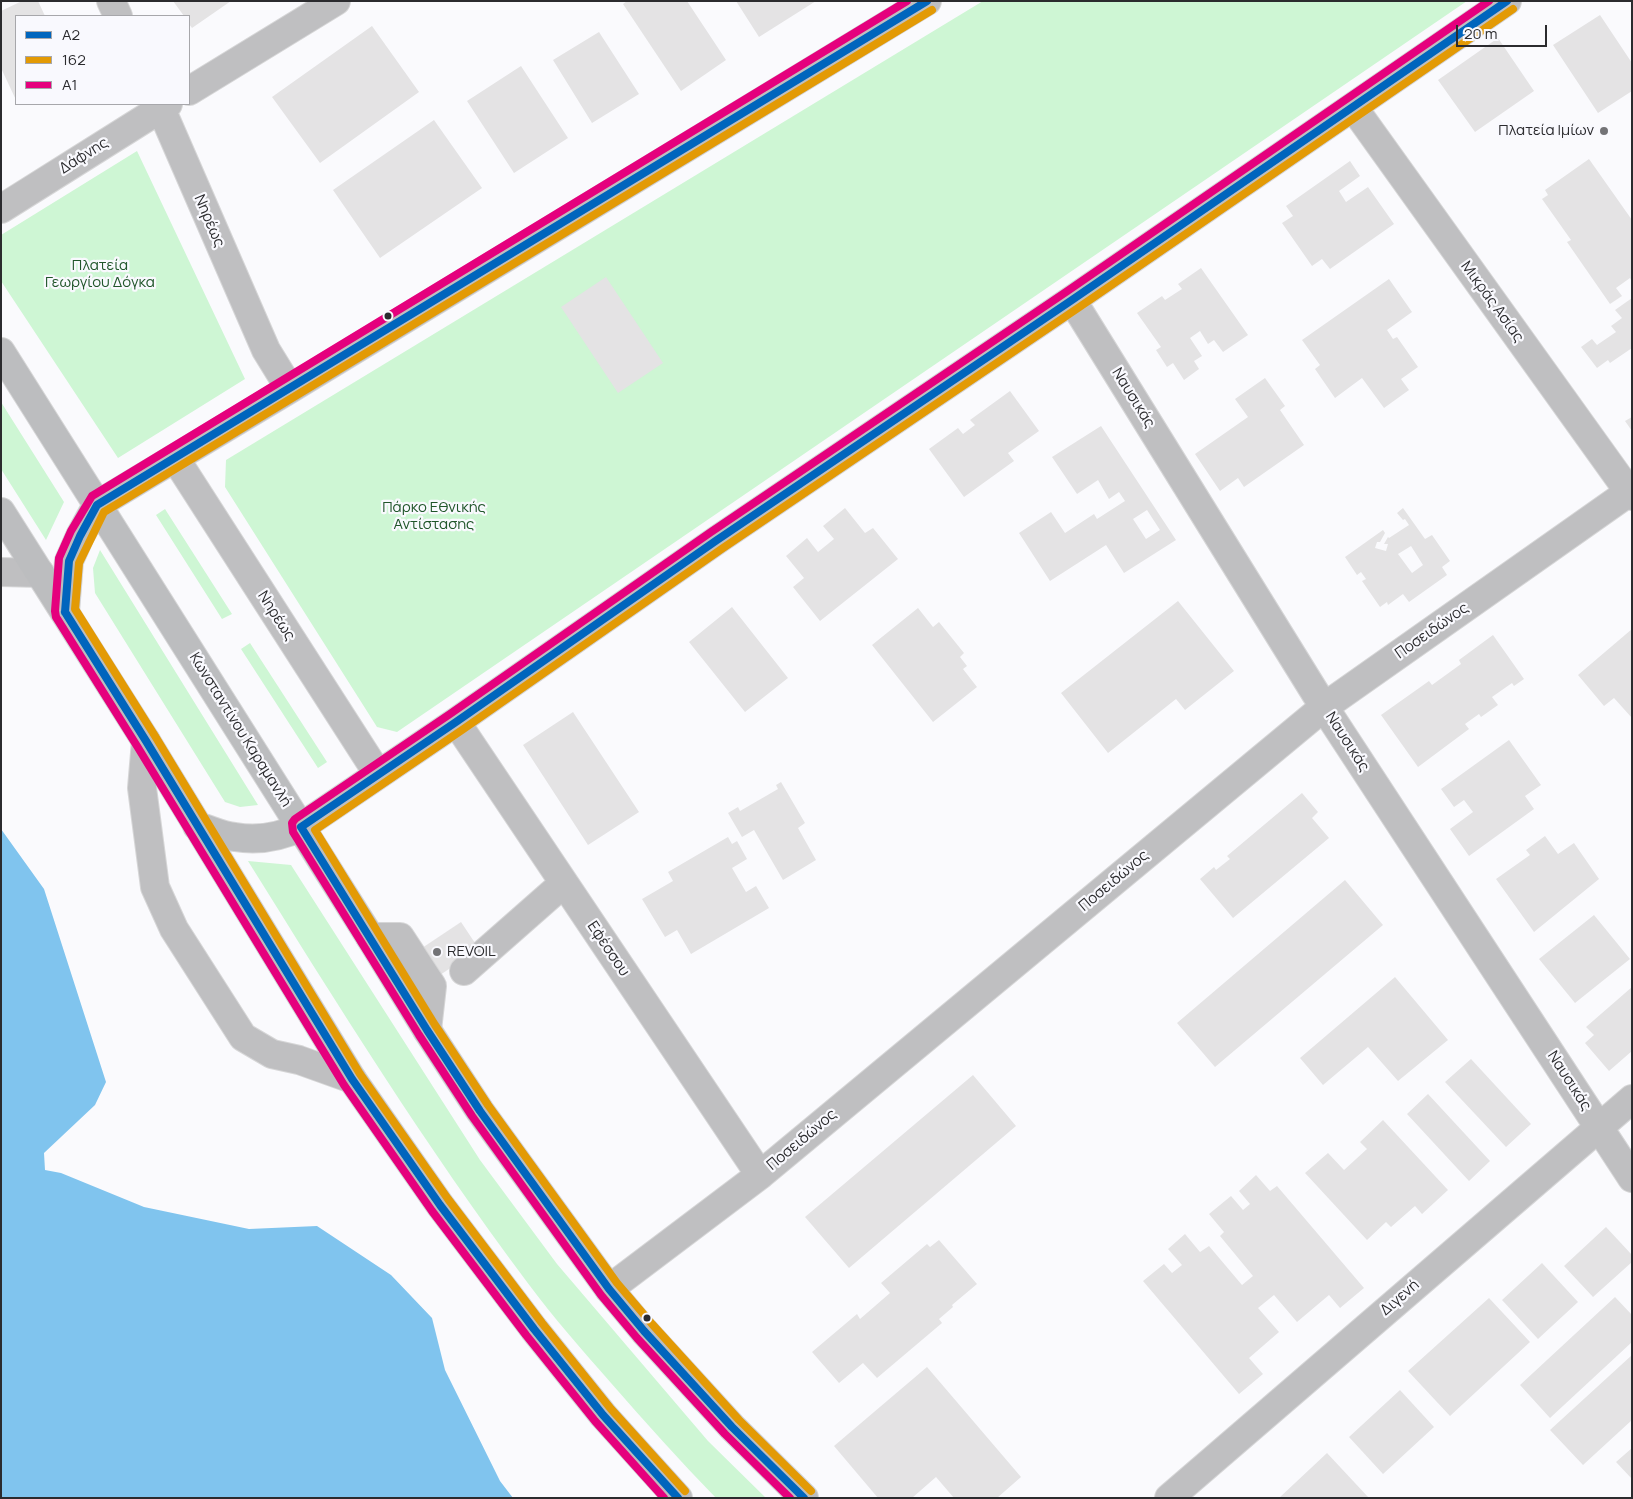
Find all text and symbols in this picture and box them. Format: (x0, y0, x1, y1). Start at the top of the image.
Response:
legend (15, 15, 190, 105)
scale bar (1458, 15, 1549, 47)
text: 20 m (1464, 23, 1497, 44)
text: Α2 (62, 24, 80, 45)
text: 162 (62, 49, 86, 70)
text: Α1 (62, 74, 77, 95)
place label: Πλατεία Ιμίων (1498, 122, 1594, 140)
marker: Πλατεία Ιμίων (1598, 125, 1610, 137)
street label: Δάφνης (56, 134, 112, 178)
street label: Νηρέως (190, 192, 228, 250)
park label: Πλατεία Γεωργίου Δόγκα (45, 257, 155, 292)
street label: Μικράς Ασίας (1457, 258, 1527, 346)
unlabelled marker (383, 311, 393, 321)
street label: Ναυσικάς (1108, 365, 1158, 431)
park label: Πάρκο Εθνικής Αντίστασης (382, 499, 486, 534)
street label: Νηρέως (253, 588, 299, 644)
street label: Ποσειδώνος (1392, 599, 1472, 663)
street label: Κωνσταντίνου Καραμανλή (185, 650, 295, 810)
street label: Ναυσικάς (1321, 709, 1373, 775)
street label: Ποσειδώνος (1075, 847, 1153, 915)
street label: Εφέσσου (583, 918, 633, 980)
place label: REVOIL (447, 943, 496, 961)
marker: REVOIL (431, 946, 443, 958)
street label: Ναυσικάς (1543, 1048, 1595, 1114)
street label: Ποσειδώνος (763, 1106, 841, 1174)
street label: Διγενή (1377, 1276, 1423, 1320)
unlabelled marker (642, 1313, 652, 1323)

